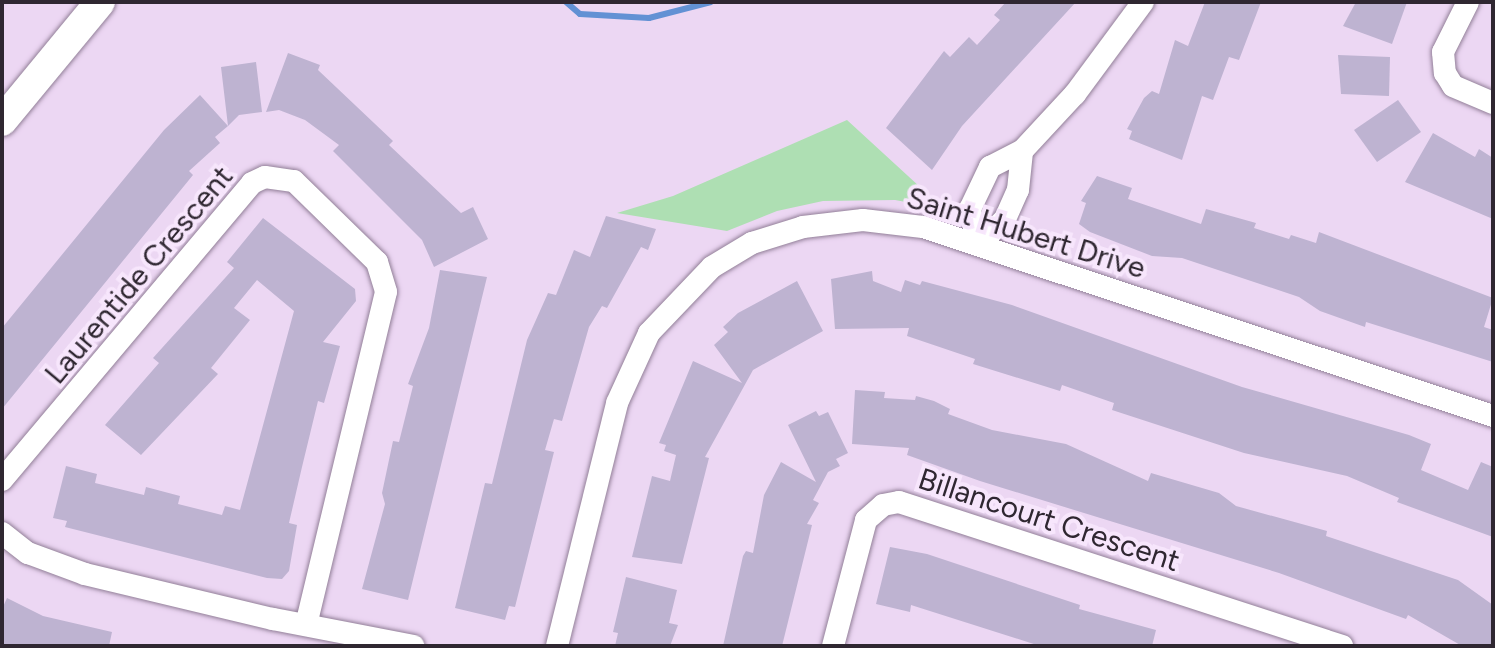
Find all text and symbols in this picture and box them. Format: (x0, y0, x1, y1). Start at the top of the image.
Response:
street label: Laurentide Crescent (37, 159, 241, 391)
street label: Saint Hubert Drive (902, 180, 1150, 286)
street label: Billancourt Crescent (914, 461, 1184, 579)

